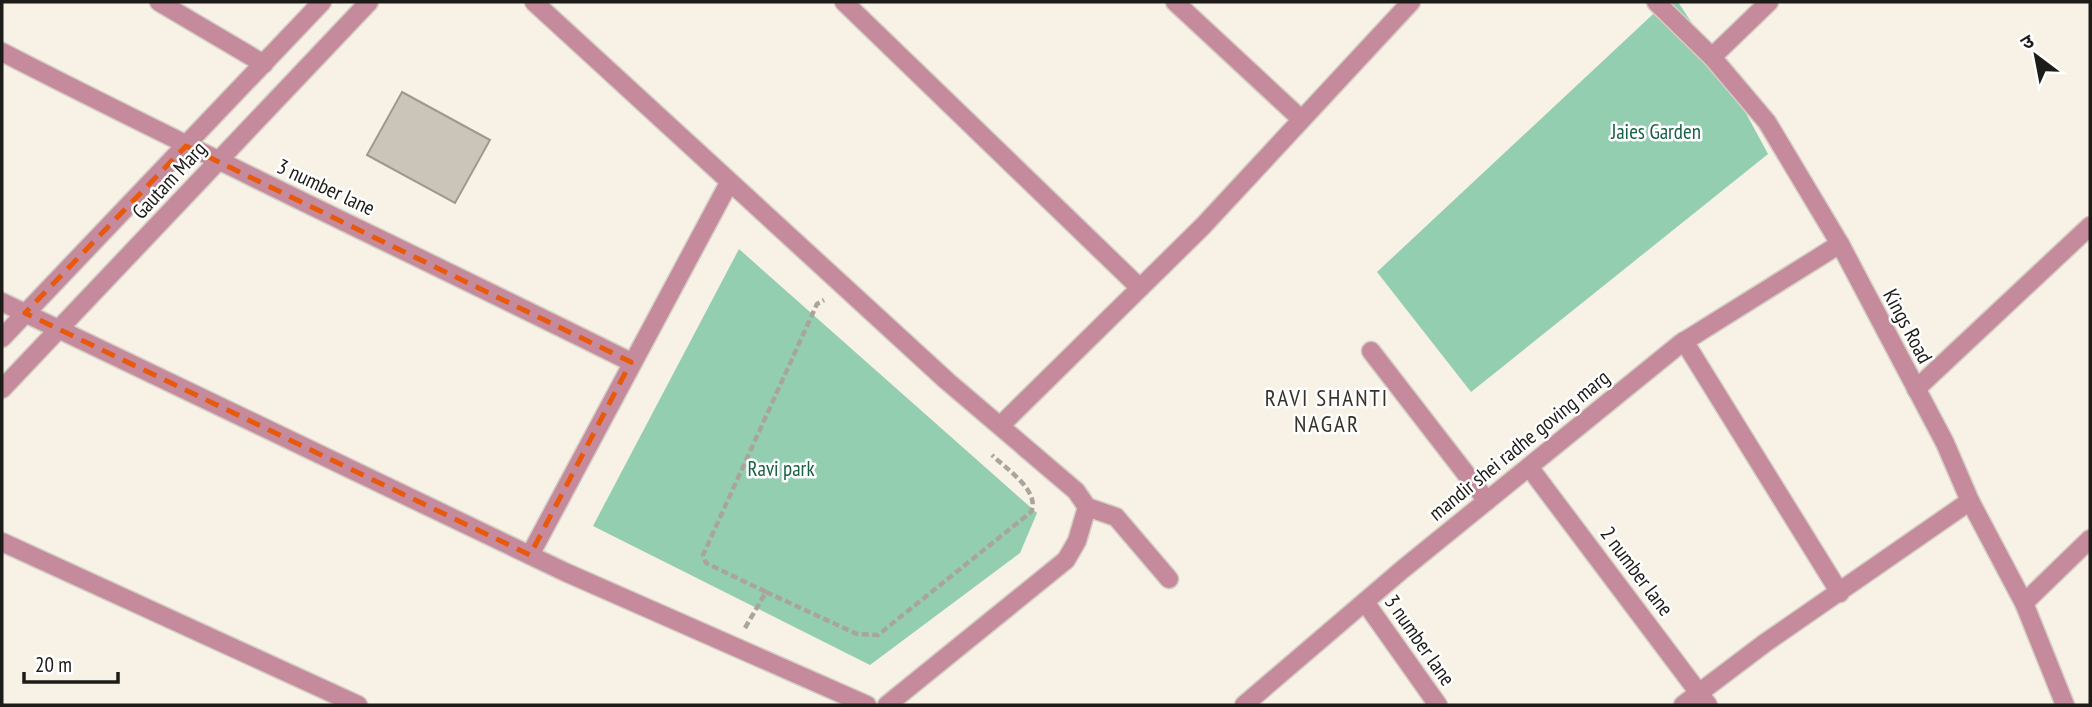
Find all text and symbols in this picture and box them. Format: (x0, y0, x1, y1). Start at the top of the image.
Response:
north arrow (2001, 21, 2071, 91)
text: उ (2016, 28, 2039, 55)
park label: Jaies Garden (1610, 118, 1701, 145)
street label: Gautam Marg (126, 135, 212, 225)
street label: 3 number lane (273, 153, 379, 221)
street label: Kings Road (1877, 284, 1939, 368)
street label: mandir shei radhe goving marg (1423, 364, 1615, 526)
district label: RAVI SHANTI NAGAR (1265, 383, 1389, 438)
park label: Ravi park (747, 455, 815, 482)
street label: 2 number lane (1595, 521, 1679, 621)
street label: 3 number lane (1379, 589, 1461, 691)
scale bar (24, 640, 119, 684)
text: 20 m (35, 651, 72, 678)

